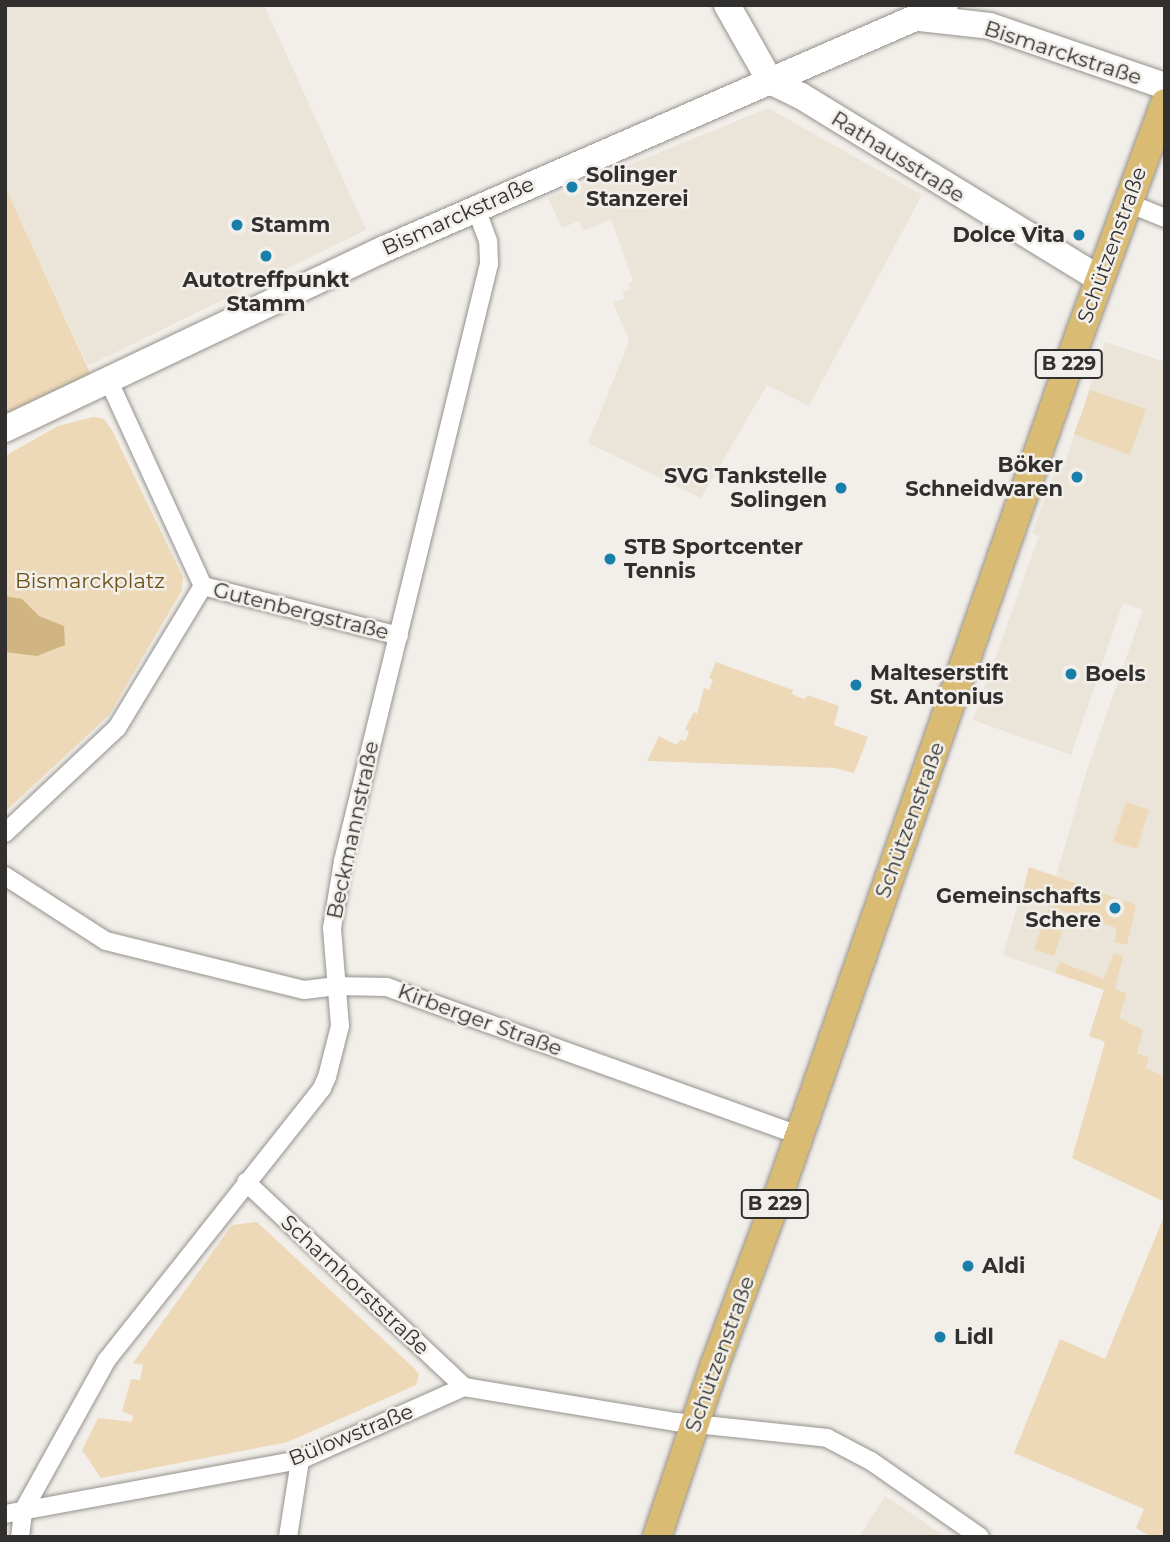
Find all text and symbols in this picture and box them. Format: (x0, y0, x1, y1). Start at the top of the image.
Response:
street label: Bismarckstraße (981, 16, 1145, 90)
street label: Rathausstraße (827, 106, 969, 208)
place label: Solinger Stanzerei (586, 162, 689, 212)
street label: Schützenstraße (1072, 164, 1152, 326)
street label: Bismarckstraße (378, 171, 538, 261)
marker: Solinger Stanzerei (564, 179, 580, 195)
place label: Stamm (251, 212, 330, 238)
marker: Stamm (229, 217, 245, 233)
place label: Dolce Vita (953, 222, 1065, 248)
marker: Dolce Vita (1071, 227, 1087, 243)
marker: Autotreffpunkt Stamm (258, 248, 274, 264)
place label: Autotreffpunkt Stamm (183, 267, 349, 317)
road number: B 229 (1034, 348, 1104, 380)
place label: Böker Schneidwaren (905, 452, 1063, 502)
place label: SVG Tankstelle Solingen (664, 463, 827, 513)
marker: Böker Schneidwaren (1069, 469, 1085, 485)
marker: SVG Tankstelle Solingen (833, 480, 849, 496)
place label: STB Sportcenter Tennis (624, 534, 803, 584)
marker: STB Sportcenter Tennis (602, 551, 618, 567)
park label: Bismarckplatz (15, 568, 165, 594)
street label: Gutenbergstraße (210, 577, 392, 645)
place label: Malteserstift St. Antonius (870, 660, 1009, 710)
place label: Boels (1085, 661, 1146, 687)
marker: Boels (1063, 666, 1079, 682)
marker: Malteserstift St. Antonius (848, 677, 864, 693)
street label: Beckmannstraße (322, 739, 384, 921)
street label: Schützenstraße (870, 739, 950, 901)
place label: Gemeinschafts Schere (936, 883, 1101, 933)
marker: Gemeinschafts Schere (1107, 900, 1123, 916)
street label: Kirberger Straße (394, 979, 566, 1061)
road number: B 229 (740, 1188, 810, 1220)
street label: Scharnhorststraße (276, 1210, 434, 1360)
place label: Aldi (982, 1253, 1025, 1279)
marker: Aldi (960, 1258, 976, 1274)
street label: Schützenstraße (680, 1273, 760, 1435)
place label: Lidl (954, 1324, 994, 1350)
marker: Lidl (932, 1329, 948, 1345)
street label: Bülowstraße (285, 1399, 417, 1471)

